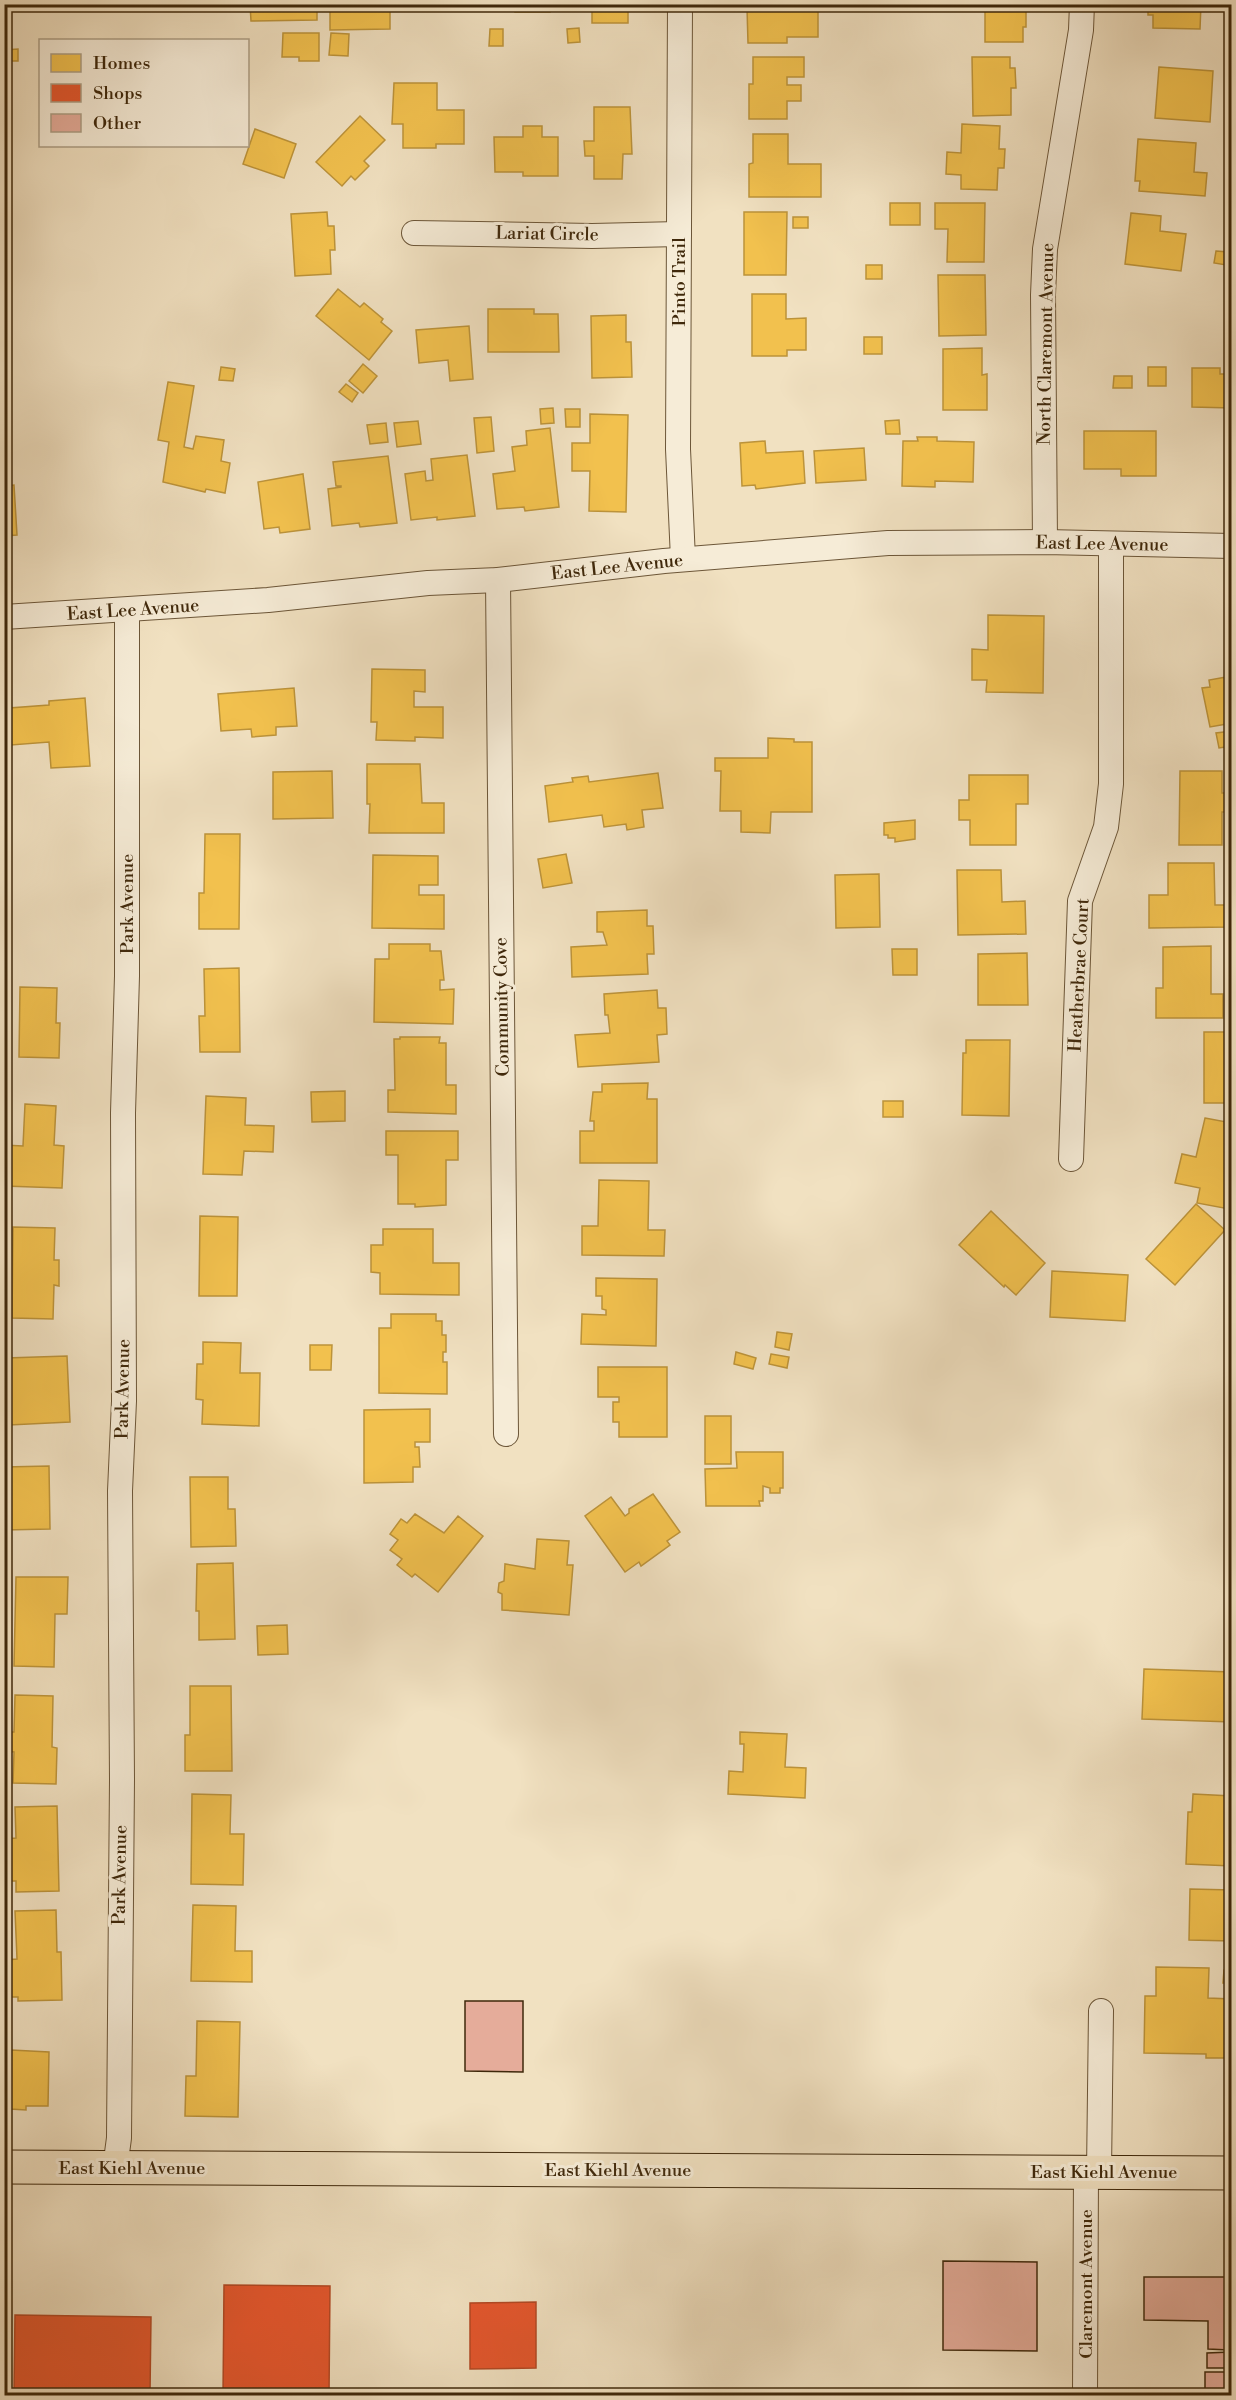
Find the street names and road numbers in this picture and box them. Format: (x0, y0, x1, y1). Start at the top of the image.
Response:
street label: Lariat Circle (495, 222, 599, 246)
street label: Pinto Trail (668, 237, 691, 326)
street label: North Claremont Avenue (1033, 243, 1059, 445)
street label: East Lee Avenue (1035, 531, 1169, 557)
street label: East Lee Avenue (550, 549, 684, 585)
street label: East Lee Avenue (66, 594, 200, 626)
street label: Park Avenue (116, 854, 139, 954)
street label: Heatherbrae Court (1063, 897, 1095, 1052)
street label: Community Cove (489, 937, 515, 1077)
street label: Park Avenue (111, 1339, 135, 1439)
street label: Park Avenue (108, 1825, 132, 1925)
street label: East Kiehl Avenue (59, 2157, 205, 2180)
street label: East Kiehl Avenue (545, 2159, 691, 2182)
street label: East Kiehl Avenue (1031, 2161, 1177, 2184)
street label: Claremont Avenue (1075, 2209, 1098, 2359)

